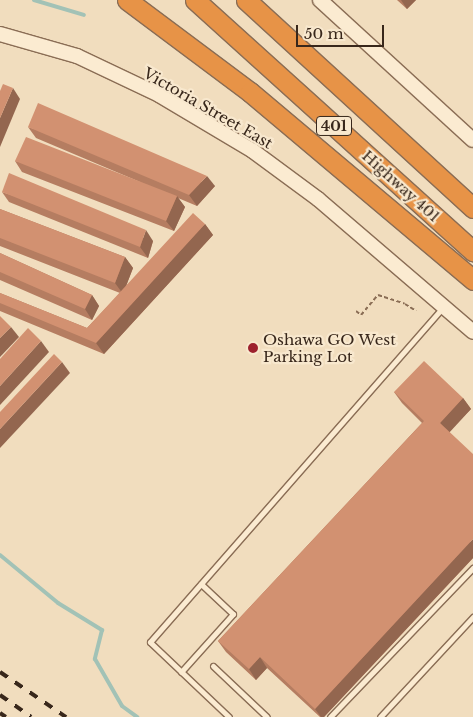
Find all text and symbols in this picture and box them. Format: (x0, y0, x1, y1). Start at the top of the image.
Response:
scale bar (298, 15, 386, 47)
text: 50 m (304, 24, 344, 43)
street label: Victoria Street East (140, 64, 276, 152)
road number: 401 (315, 114, 353, 138)
street label: Highway 401 (358, 146, 444, 226)
place label: Oshawa GO West Parking Lot (263, 330, 397, 365)
marker: Oshawa GO West Parking Lot (247, 342, 259, 354)

